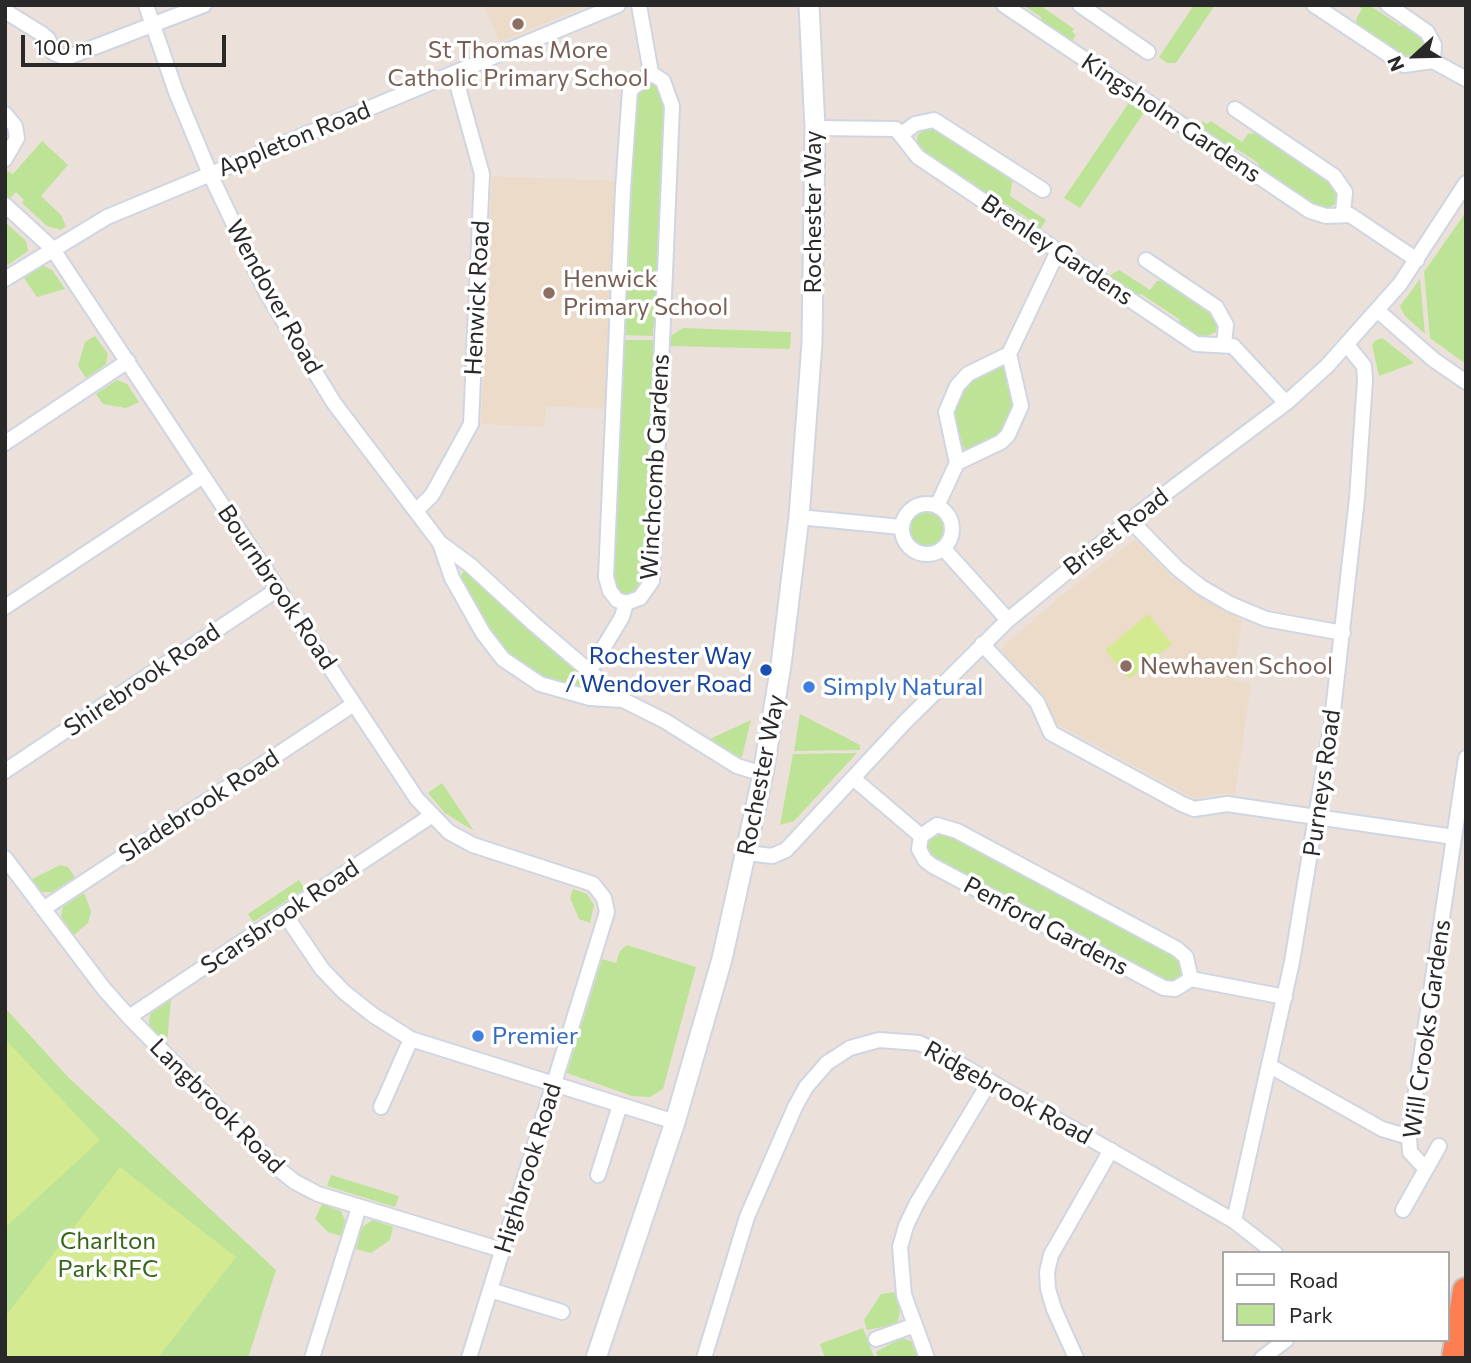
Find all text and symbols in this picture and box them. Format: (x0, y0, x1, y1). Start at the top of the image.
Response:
marker: St Thomas More Catholic Primary School (510, 16, 526, 32)
scale bar (24, 21, 229, 65)
north arrow (1380, 21, 1450, 91)
text: 100 m (34, 34, 93, 59)
place label: St Thomas More Catholic Primary School (387, 36, 649, 92)
street label: Kingsholm Gardens (1076, 47, 1266, 189)
text: N (1382, 53, 1408, 75)
street label: Appleton Road (214, 95, 374, 183)
street label: Rochester Way (799, 130, 827, 294)
street label: Brenley Gardens (976, 189, 1138, 311)
street label: Wendover Road (220, 215, 328, 379)
street label: Henwick Road (459, 220, 495, 376)
place label: Henwick Primary School (563, 265, 728, 321)
marker: Henwick Primary School (541, 285, 557, 301)
street label: Winchcomb Gardens (635, 353, 675, 581)
street label: Briset Road (1058, 482, 1174, 582)
street label: Bournbrook Road (211, 499, 343, 675)
street label: Shirebrook Road (59, 617, 225, 743)
place label: Rochester Way / Wendover Road (565, 642, 752, 698)
place label: Newhaven School (1140, 652, 1333, 680)
marker: Newhaven School (1118, 658, 1134, 674)
marker: Rochester Way / Wendover Road (758, 662, 774, 678)
place label: Simply Natural (823, 673, 983, 701)
marker: Simply Natural (801, 679, 817, 695)
street label: Rochester Way (731, 692, 791, 858)
street label: Purneys Road (1297, 708, 1347, 858)
street label: Sladebrook Road (114, 744, 284, 868)
street label: Scarsbrook Road (196, 854, 364, 980)
street label: Penford Gardens (959, 870, 1133, 982)
street label: Will Crooks Gardens (1397, 918, 1457, 1140)
place label: Premier (492, 1022, 578, 1050)
marker: Premier (470, 1028, 486, 1044)
street label: Langbrook Road (144, 1033, 290, 1179)
street label: Ridgebrook Road (919, 1035, 1097, 1151)
street label: Highbrook Road (488, 1079, 568, 1257)
park label: Charlton Park RFC (57, 1227, 159, 1283)
legend (1222, 1251, 1450, 1342)
text: Road (1289, 1267, 1338, 1292)
text: Park (1289, 1302, 1333, 1327)

